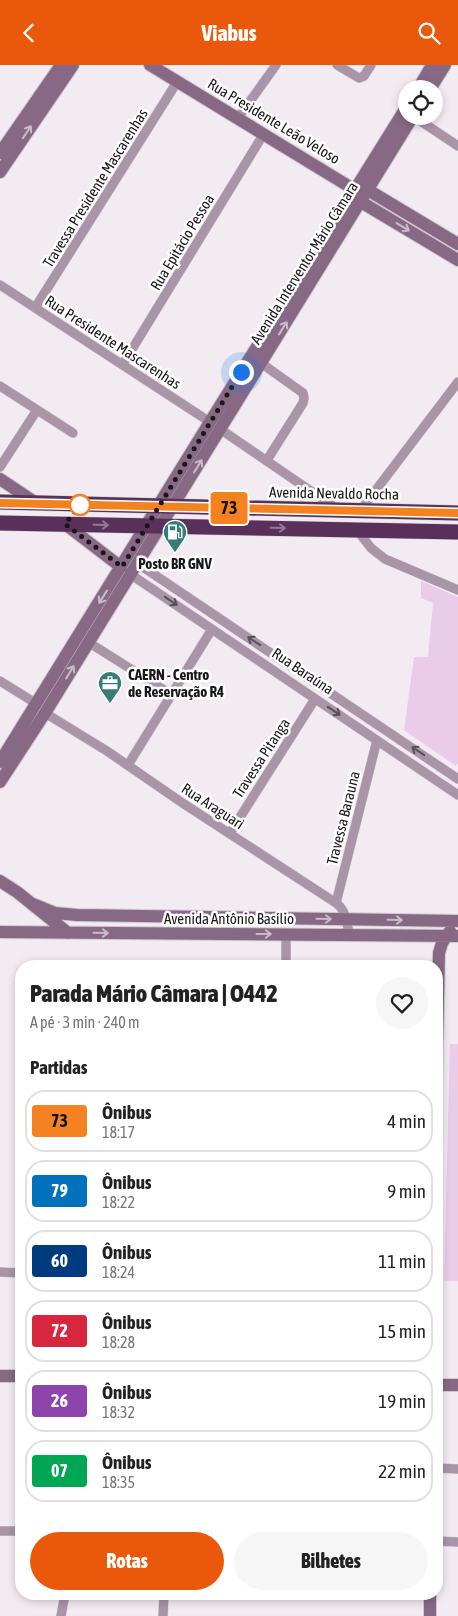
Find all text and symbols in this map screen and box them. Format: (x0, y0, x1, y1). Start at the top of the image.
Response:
icon: back (15, 19, 43, 47)
icon: search (415, 19, 443, 47)
text: Viabus (202, 20, 256, 46)
street label: Rua Presidente Leão Veloso (205, 75, 343, 167)
map controls (398, 80, 443, 125)
button: locate (398, 80, 443, 125)
street label: Travessa Presidente Mascarenhas (39, 106, 151, 270)
one-way arrow (22, 125, 33, 139)
street label: Avenida Interventor Mário Câmara (247, 179, 361, 347)
street label: Rua Epitácio Pessoa (147, 191, 217, 293)
one-way arrow (396, 222, 410, 232)
street label: Rua Presidente Mascarenhas (42, 292, 184, 392)
one-way arrow (279, 321, 289, 335)
your location (229, 360, 254, 385)
one-way arrow (193, 459, 203, 473)
street label: Avenida Nevaldo Rocha (269, 483, 399, 503)
line badge: 73 (206, 492, 252, 524)
unlabelled marker (69, 494, 91, 516)
text: 73 (221, 497, 237, 518)
fuel station icon: Posto BR GNV (162, 519, 188, 553)
one-way arrow (92, 520, 109, 530)
one-way arrow (270, 524, 286, 533)
place label: Posto BR GNV (138, 555, 212, 572)
one-way arrow (98, 590, 108, 604)
one-way arrow (163, 596, 177, 606)
one-way arrow (247, 635, 261, 646)
street label: Rua Baraúna (269, 644, 337, 698)
one-way arrow (66, 665, 76, 679)
place label: CAERN - Centro de Reservação R4 (128, 666, 224, 700)
office icon: CAERN - Centro de Reservação R4 (97, 670, 123, 704)
one-way arrow (327, 707, 341, 717)
street label: Travessa Pitanga (229, 715, 293, 801)
one-way arrow (411, 746, 425, 756)
street label: Travessa Barauna (323, 769, 363, 867)
street label: Rua Araguari (179, 780, 247, 832)
street label: Avenida Antônio Basílio (164, 910, 294, 927)
one-way arrow (316, 914, 332, 924)
one-way arrow (386, 915, 403, 925)
one-way arrow (92, 928, 109, 938)
one-way arrow (255, 929, 271, 939)
button: heart (376, 977, 428, 1029)
text: Parada Mário Câmara | O442 (30, 980, 278, 1007)
text: A pé · 3 min · 240 m (30, 1013, 139, 1031)
text: Partidas (30, 1056, 88, 1078)
text: Ônibus (102, 1101, 152, 1123)
text: 73 (51, 1110, 68, 1131)
text: 4 min (387, 1110, 426, 1132)
text: 18:17 (102, 1123, 135, 1141)
text: Ônibus (102, 1171, 152, 1193)
text: 79 (51, 1180, 68, 1201)
text: 9 min (387, 1180, 426, 1202)
text: 18:22 (102, 1193, 135, 1211)
text: Ônibus (102, 1241, 152, 1263)
text: 60 (51, 1250, 68, 1271)
text: 11 min (378, 1250, 426, 1272)
text: 18:24 (102, 1263, 135, 1281)
text: Ônibus (102, 1311, 152, 1333)
text: 72 (51, 1320, 68, 1341)
text: 15 min (378, 1320, 426, 1342)
text: 18:28 (102, 1333, 135, 1351)
text: Ônibus (102, 1381, 152, 1403)
text: 26 (51, 1390, 68, 1411)
text: 19 min (378, 1390, 426, 1412)
text: 18:32 (102, 1403, 135, 1421)
text: Ônibus (102, 1451, 152, 1473)
text: 07 (51, 1460, 68, 1481)
text: 22 min (378, 1460, 426, 1482)
text: 18:35 (102, 1473, 135, 1491)
button: Rotas (30, 1532, 224, 1590)
button: Bilhetes (234, 1532, 428, 1590)

